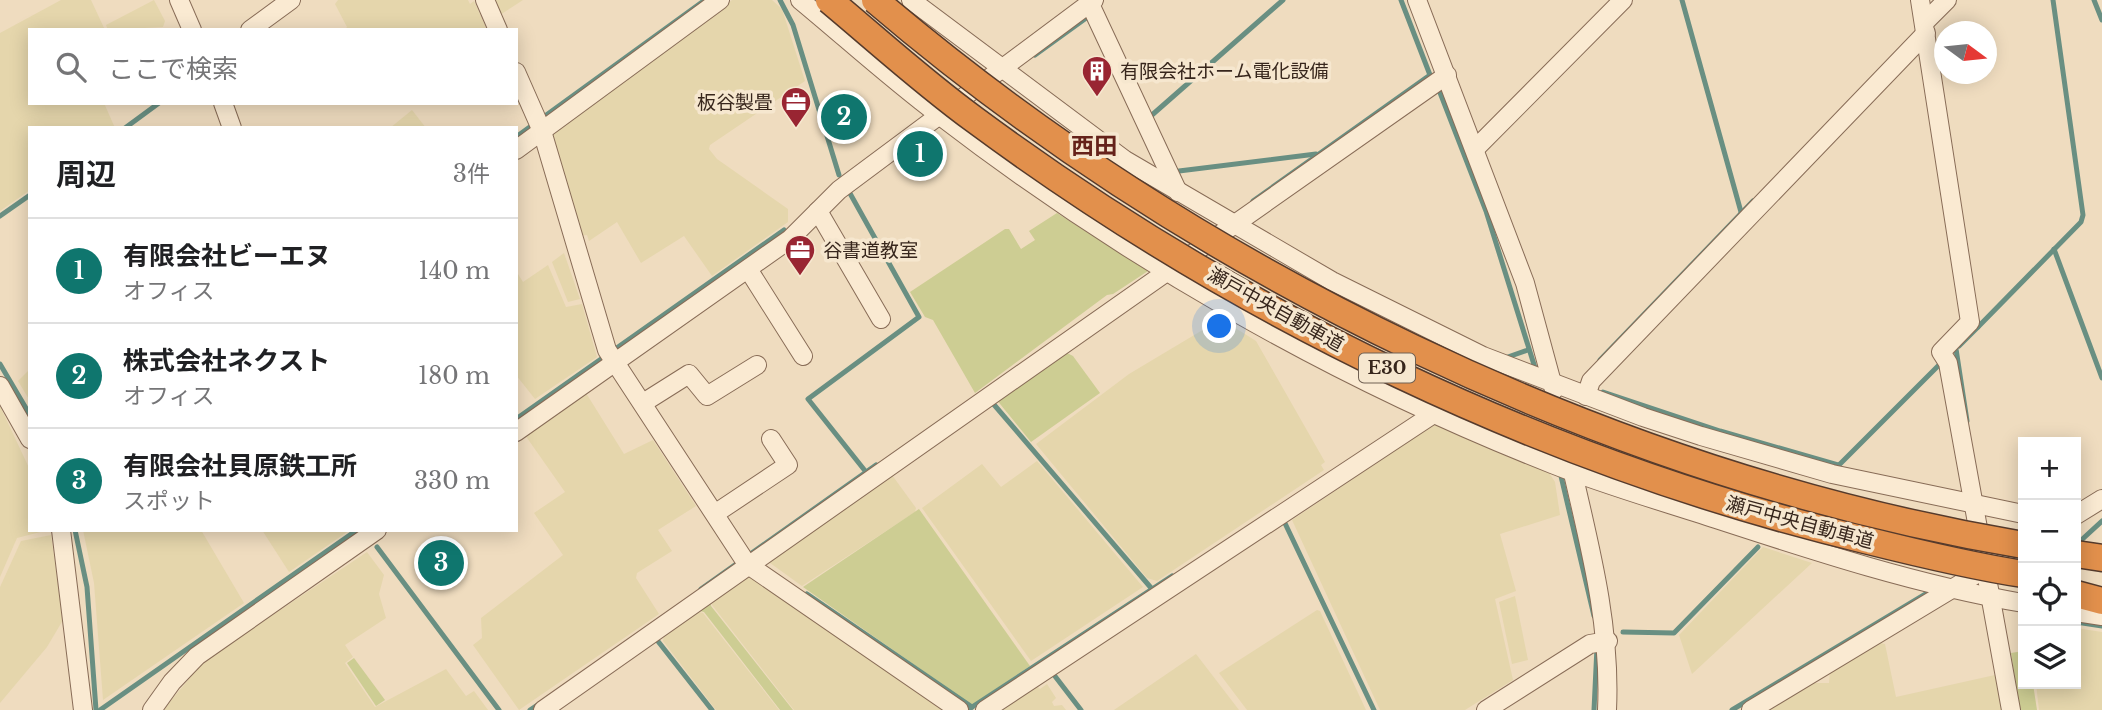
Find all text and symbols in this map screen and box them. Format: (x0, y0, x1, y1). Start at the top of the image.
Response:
north arrow (1934, 21, 1997, 84)
search box (28, 28, 518, 105)
icon: search (52, 48, 90, 86)
text: ここで検索 (108, 53, 238, 85)
building icon: 有限会社ホーム電化設備 (1080, 54, 1114, 98)
place label: 有限会社ホーム電化設備 (1120, 60, 1328, 83)
office icon: 板谷製畳 (779, 85, 813, 129)
place label: 板谷製畳 (697, 91, 773, 114)
pin: 2 (821, 91, 867, 143)
pin: 1 (897, 128, 943, 180)
district label: 西田 (1071, 132, 1117, 160)
text: 周辺 (56, 156, 116, 193)
text: 3件 (453, 160, 490, 188)
office icon: 谷書道教室 (783, 233, 817, 277)
place label: 谷書道教室 (823, 239, 918, 262)
text: 有限会社ビーエヌ (123, 240, 331, 272)
text: 1 (74, 257, 84, 285)
text: 140 m (419, 257, 490, 285)
street label: 瀬戸中央自動車道 (1204, 263, 1348, 356)
text: オフィス (123, 277, 215, 305)
your location (1202, 309, 1236, 343)
text: 株式会社ネクスト (123, 345, 330, 377)
road number: E30 (1359, 354, 1415, 382)
text: 2 (72, 362, 86, 390)
text: 180 m (418, 362, 490, 390)
text: オフィス (123, 382, 215, 410)
map controls (2018, 437, 2081, 689)
button: + (2018, 437, 2081, 500)
text: 有限会社貝原鉄工所 (123, 450, 357, 482)
text: 3 (72, 467, 86, 495)
text: 330 m (414, 467, 490, 495)
text: スポット (123, 487, 215, 515)
street label: 瀬戸中央自動車道 (1723, 492, 1876, 553)
button: − (2018, 500, 2081, 563)
pin: 3 (418, 537, 464, 589)
button: locate (2018, 563, 2081, 626)
button: layers (2018, 626, 2081, 689)

